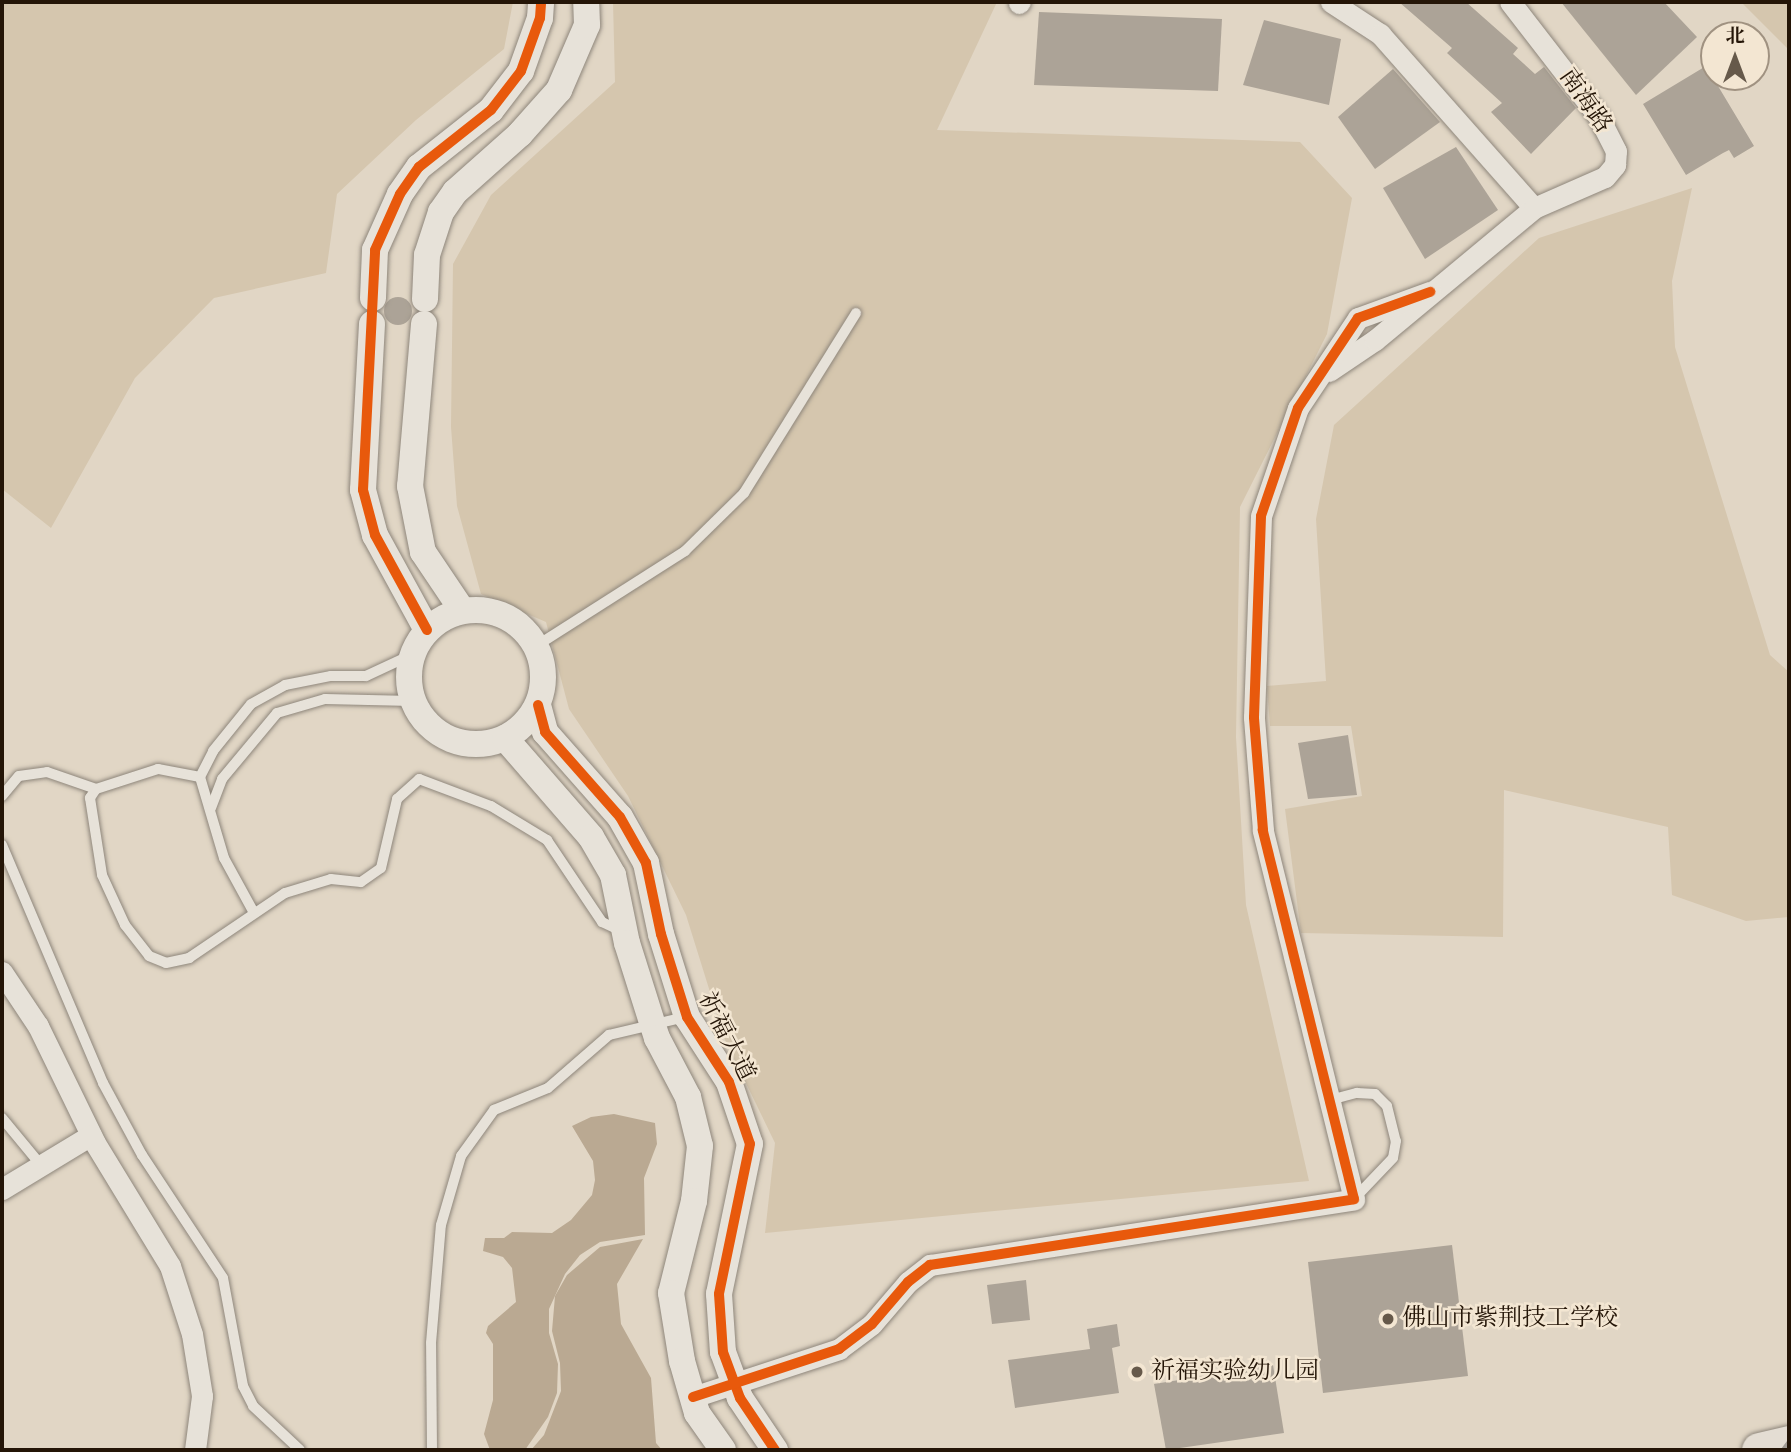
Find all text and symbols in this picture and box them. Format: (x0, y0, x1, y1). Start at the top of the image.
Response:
north arrow (1700, 21, 1770, 91)
text: 北 (1725, 25, 1745, 48)
street label: 南海路 (1553, 63, 1617, 139)
street label: 祈福大道 (691, 988, 761, 1086)
place label: 佛山市紫荆技工学校 (1402, 1305, 1618, 1333)
marker: 佛山市紫荆技工学校 (1380, 1311, 1396, 1327)
place label: 祈福实验幼儿园 (1151, 1358, 1319, 1386)
marker: 祈福实验幼儿园 (1129, 1364, 1145, 1380)

